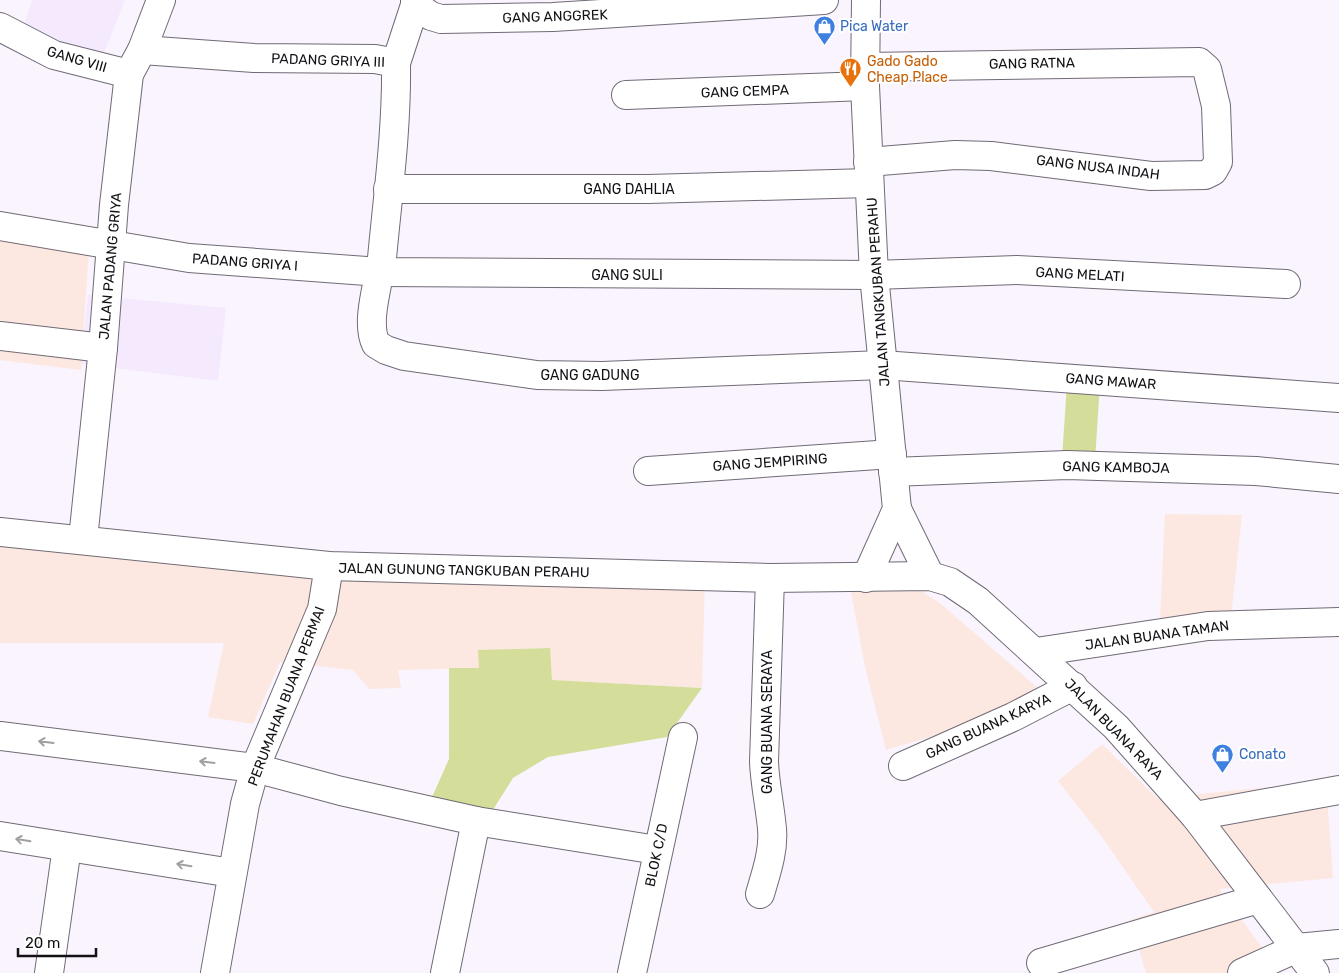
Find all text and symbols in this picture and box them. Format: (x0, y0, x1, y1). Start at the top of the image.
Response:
street label: GANG ANGGREK (502, 6, 609, 27)
shop icon: Pica Water (812, 14, 836, 45)
place label: Pica Water (840, 18, 909, 35)
street label: GANG VIII (45, 43, 109, 76)
street label: PADANG GRIYA III (271, 50, 385, 71)
place label: Gado Gado Cheap Place (867, 53, 948, 86)
street label: GANG RATNA (989, 54, 1076, 73)
restaurant icon: Gado Gado Cheap Place (839, 57, 863, 88)
street label: GANG CEMPA (701, 81, 790, 102)
street label: GANG NUSA INDAH (1035, 151, 1161, 184)
street label: GANG DAHLIA (583, 181, 675, 198)
street label: JALAN PADANG GRIYA (96, 191, 125, 340)
street label: JALAN TANGKUBAN PERAHU (863, 197, 894, 387)
street label: PADANG GRIYA I (191, 250, 299, 275)
street label: GANG MELATI (1035, 264, 1125, 285)
street label: GANG SULI (591, 267, 663, 284)
street label: GANG GADUNG (541, 367, 639, 384)
street label: GANG MAWAR (1065, 370, 1157, 393)
street label: GANG JEMPIRING (712, 450, 828, 475)
street label: GANG KAMBOJA (1062, 458, 1170, 477)
street label: JALAN GUNUNG TANGKUBAN PERAHU (338, 560, 590, 581)
street label: PERUMAHAN BUANA PERMAI (244, 604, 329, 788)
street label: JALAN BUANA TAMAN (1084, 617, 1230, 654)
street label: GANG BUANA SERAYA (759, 649, 776, 794)
street label: JALAN BUANA RAYA (1061, 675, 1167, 784)
street label: GANG BUANA KARYA (923, 690, 1054, 763)
one-way arrow (38, 737, 54, 747)
shop icon: Conato (1211, 742, 1235, 773)
place label: Conato (1239, 746, 1286, 763)
one-way arrow (199, 757, 215, 767)
street label: BLOK C/D (641, 822, 671, 888)
one-way arrow (16, 834, 32, 844)
one-way arrow (176, 860, 192, 870)
scale bar (18, 926, 95, 958)
text: 20 m (25, 934, 60, 952)

